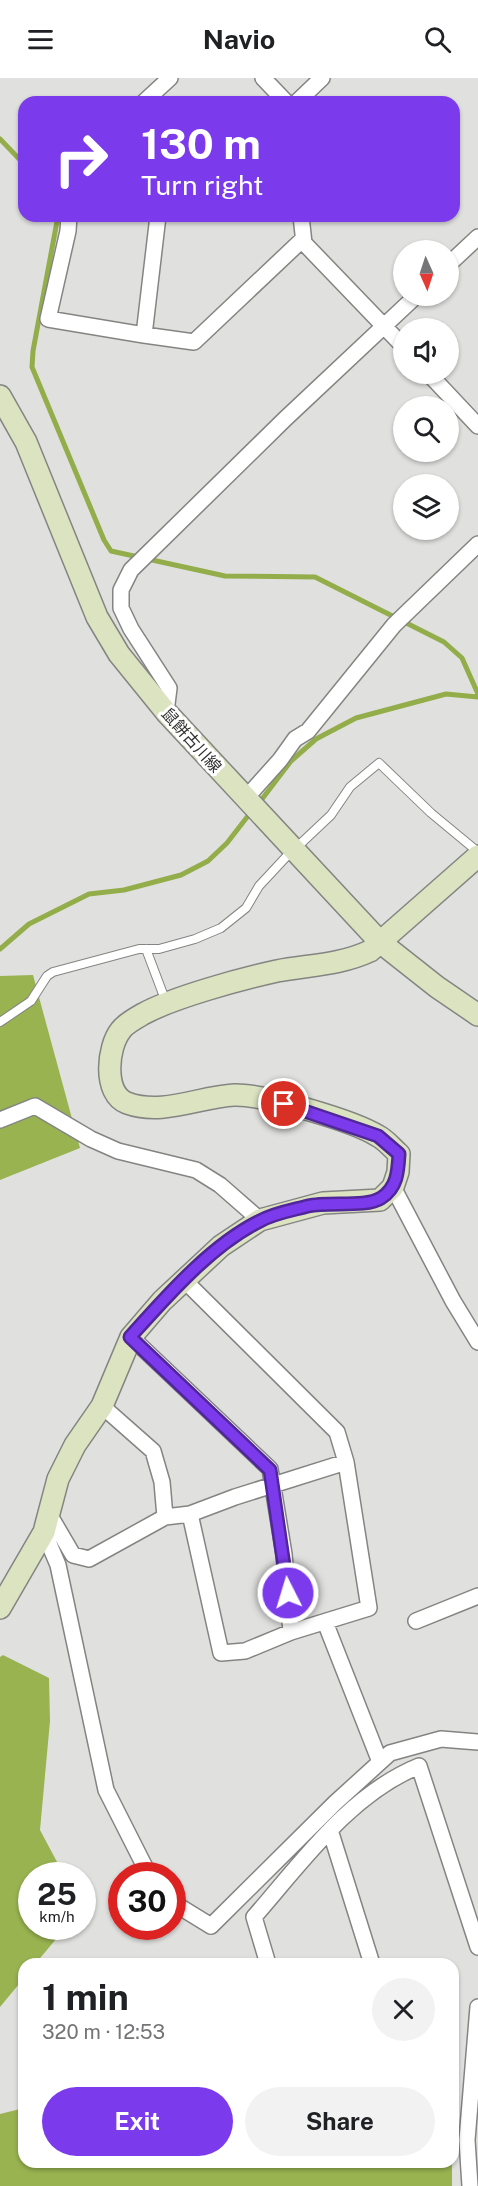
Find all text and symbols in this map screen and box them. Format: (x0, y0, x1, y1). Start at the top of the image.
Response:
icon: menu (24, 23, 57, 56)
text: Navio (203, 23, 275, 55)
icon: search (421, 23, 454, 56)
text: 130 m (141, 119, 261, 168)
icon: right (42, 120, 120, 198)
text: Turn right (141, 169, 264, 201)
north arrow (393, 240, 459, 306)
map controls (393, 240, 459, 540)
button: sound (393, 318, 459, 384)
button: search (393, 396, 459, 462)
button: layers (393, 474, 459, 540)
street label: 鼠餅古川線 (158, 704, 225, 776)
pin (258, 1078, 309, 1129)
icon: arrive (267, 1087, 300, 1120)
position arrow (256, 1561, 320, 1625)
speed limit sign: 30 (108, 1862, 186, 1940)
text: 25 (37, 1876, 77, 1912)
text: km/h (39, 1908, 75, 1925)
text: 1 min (42, 1976, 129, 2018)
button: close (372, 1978, 435, 2041)
text: 320 m · 12:53 (42, 2020, 165, 2044)
button: Exit (42, 2087, 233, 2156)
button: Share (245, 2087, 435, 2156)

